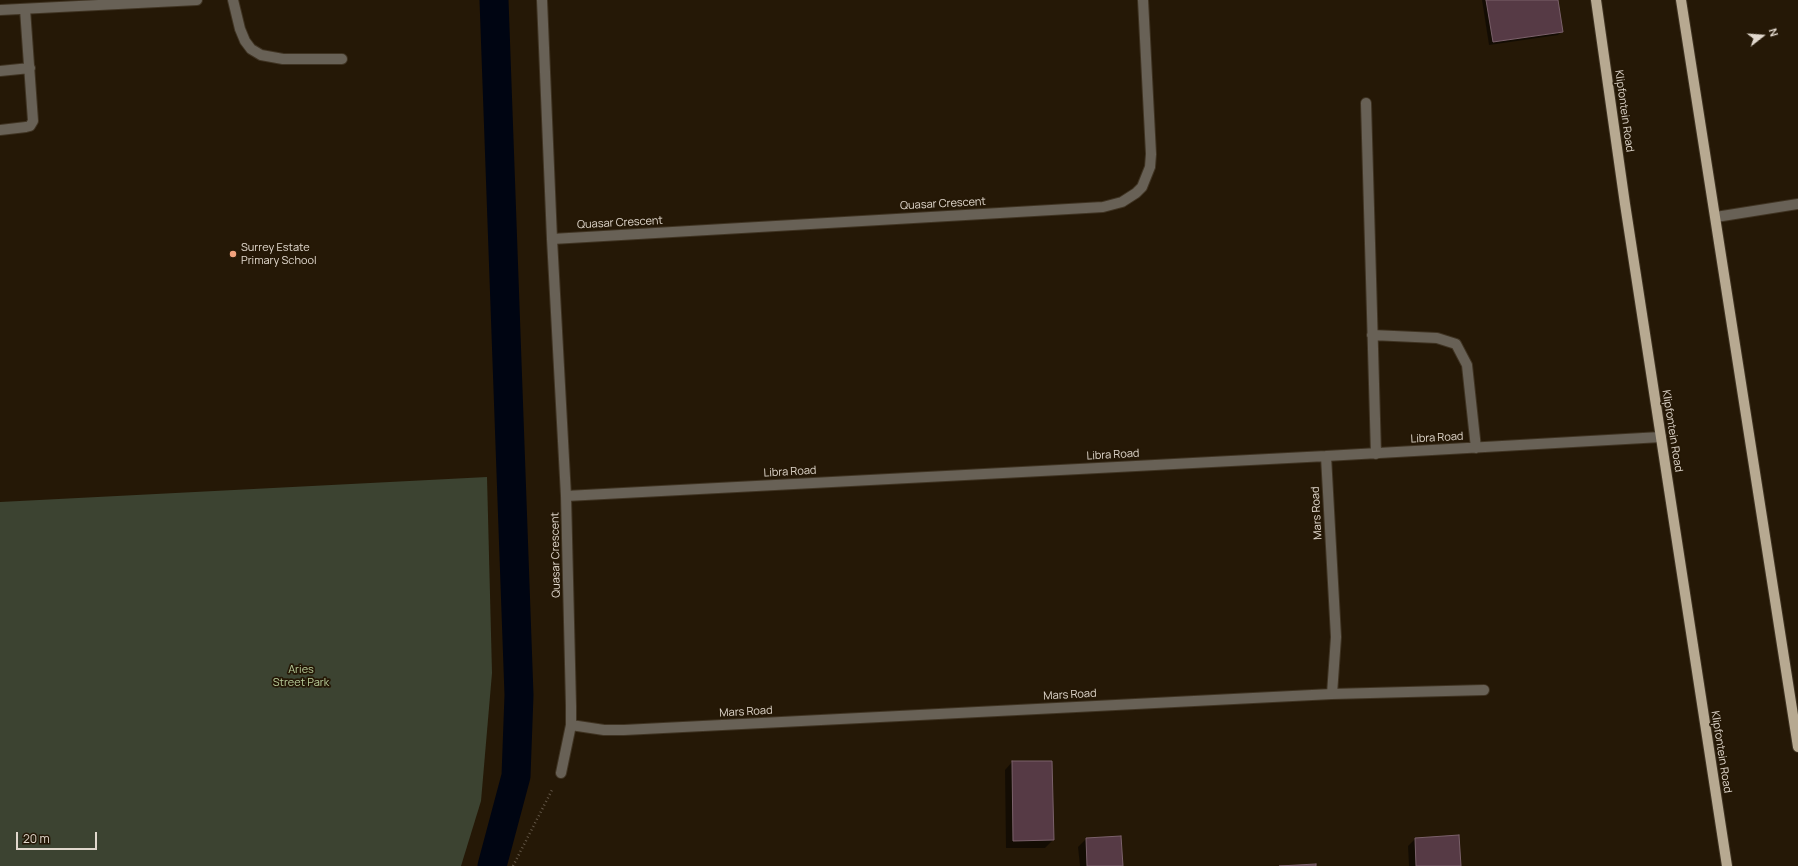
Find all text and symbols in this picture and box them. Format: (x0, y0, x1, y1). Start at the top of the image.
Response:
north arrow (1742, 16, 1782, 56)
text: N (1766, 26, 1782, 38)
street label: Klipfontein Road (1612, 69, 1636, 153)
street label: Quasar Crescent (900, 195, 986, 213)
street label: Quasar Crescent (577, 214, 663, 232)
place label: Surrey Estate Primary School (241, 241, 316, 267)
marker: Surrey Estate Primary School (228, 249, 238, 259)
street label: Klipfontein Road (1659, 389, 1685, 473)
street label: Libra Road (1410, 430, 1464, 446)
street label: Libra Road (1086, 447, 1140, 463)
street label: Libra Road (763, 464, 817, 480)
street label: Mars Road (1309, 486, 1325, 540)
street label: Quasar Crescent (549, 512, 563, 598)
park label: Aries Street Park (273, 663, 329, 689)
street label: Mars Road (1043, 687, 1097, 703)
street label: Mars Road (719, 704, 773, 720)
street label: Klipfontein Road (1708, 710, 1734, 794)
scale bar (18, 824, 99, 850)
text: 20 m (23, 830, 50, 847)

